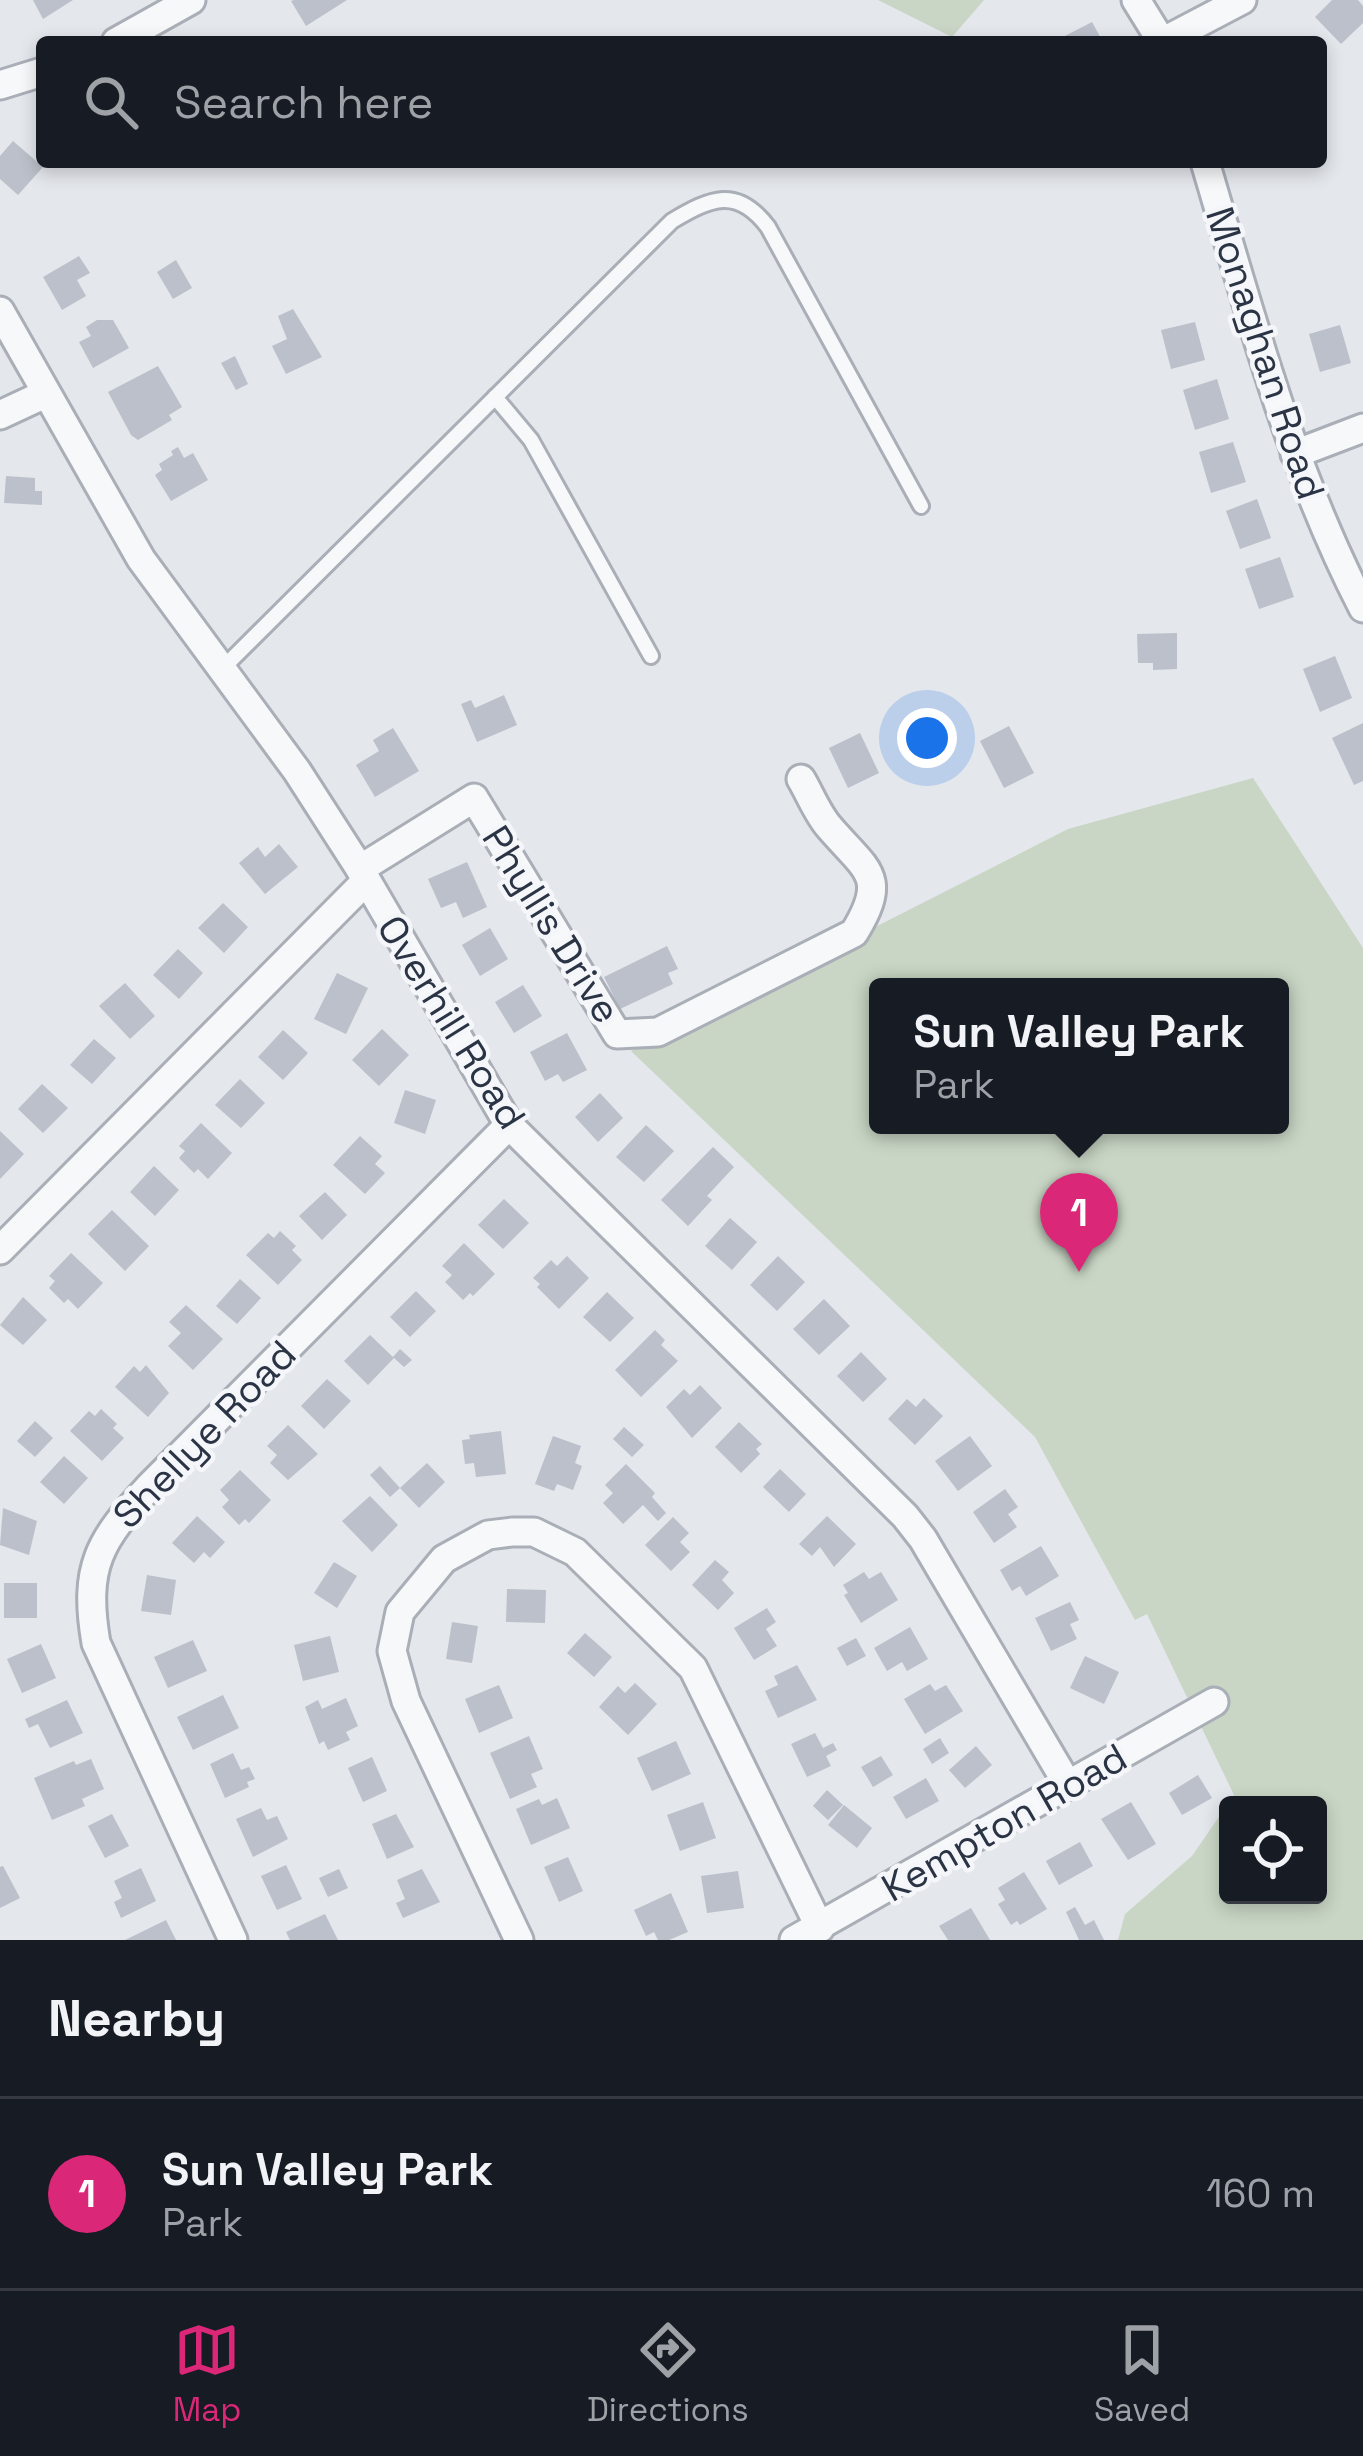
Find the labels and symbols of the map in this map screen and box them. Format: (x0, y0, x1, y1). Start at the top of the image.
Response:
street label: Monaghan Road (1195, 201, 1336, 506)
your location (897, 708, 957, 768)
street label: Phyllis Drive (472, 816, 632, 1032)
street label: Overhill Road (367, 906, 537, 1138)
pin: 1 (1040, 1173, 1118, 1272)
street label: Shellye Road (102, 1330, 306, 1539)
street label: Kempton Road (873, 1732, 1136, 1912)

